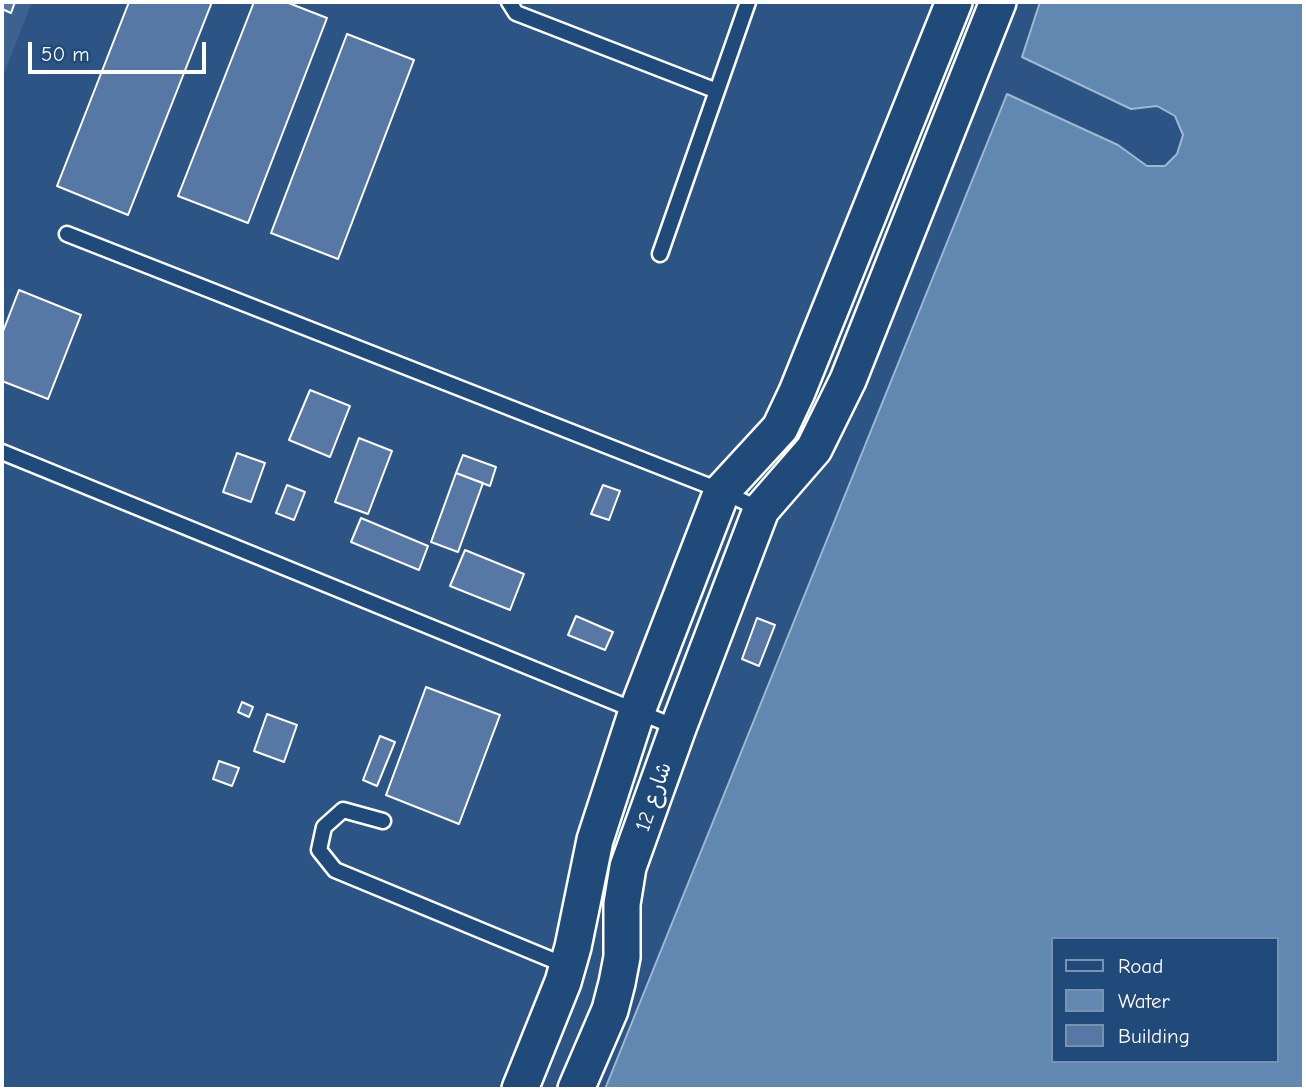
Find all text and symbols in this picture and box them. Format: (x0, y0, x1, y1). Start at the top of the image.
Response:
scale bar (32, 28, 210, 72)
text: 50 m (41, 42, 90, 66)
street label: شارع 12 (630, 759, 678, 835)
legend (1050, 937, 1278, 1063)
text: Road (1118, 954, 1163, 978)
text: Water (1118, 989, 1170, 1013)
text: Building (1118, 1024, 1190, 1048)

